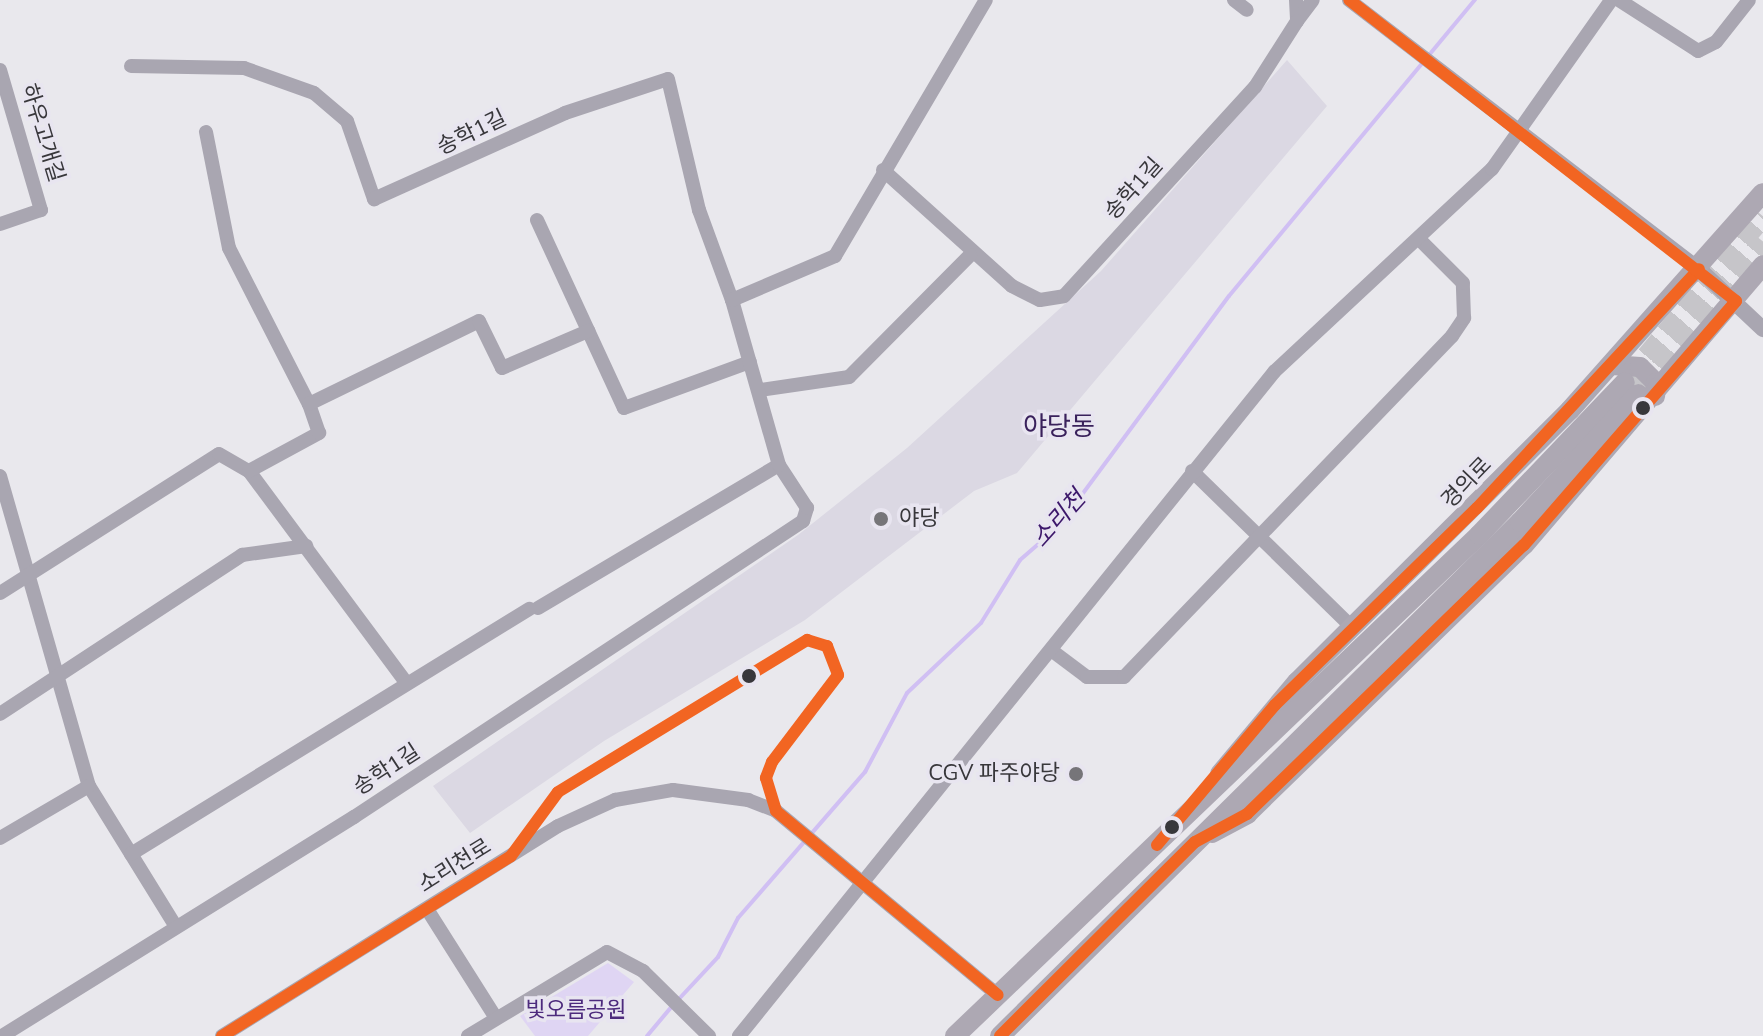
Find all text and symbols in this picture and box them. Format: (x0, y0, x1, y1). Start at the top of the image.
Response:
street label: 하우고개길 (15, 81, 69, 185)
street label: 송학1길 (433, 105, 511, 161)
street label: 송학1길 (1099, 153, 1169, 225)
unlabelled marker (1635, 400, 1651, 416)
district label: 야당동 (1023, 411, 1095, 443)
street label: 경의로 (1436, 452, 1498, 514)
water label: 소리천 (1026, 485, 1092, 553)
place label: 야당 (899, 506, 939, 532)
marker: 야당 (870, 508, 892, 530)
unlabelled marker (741, 668, 757, 684)
street label: 송학1길 (349, 739, 425, 801)
place label: CGV 파주야당 (928, 761, 1060, 787)
marker: CGV 파주야당 (1067, 765, 1085, 783)
unlabelled marker (1164, 819, 1180, 835)
street label: 소리천로 (414, 833, 496, 899)
park label: 빛오름공원 (525, 998, 627, 1024)

